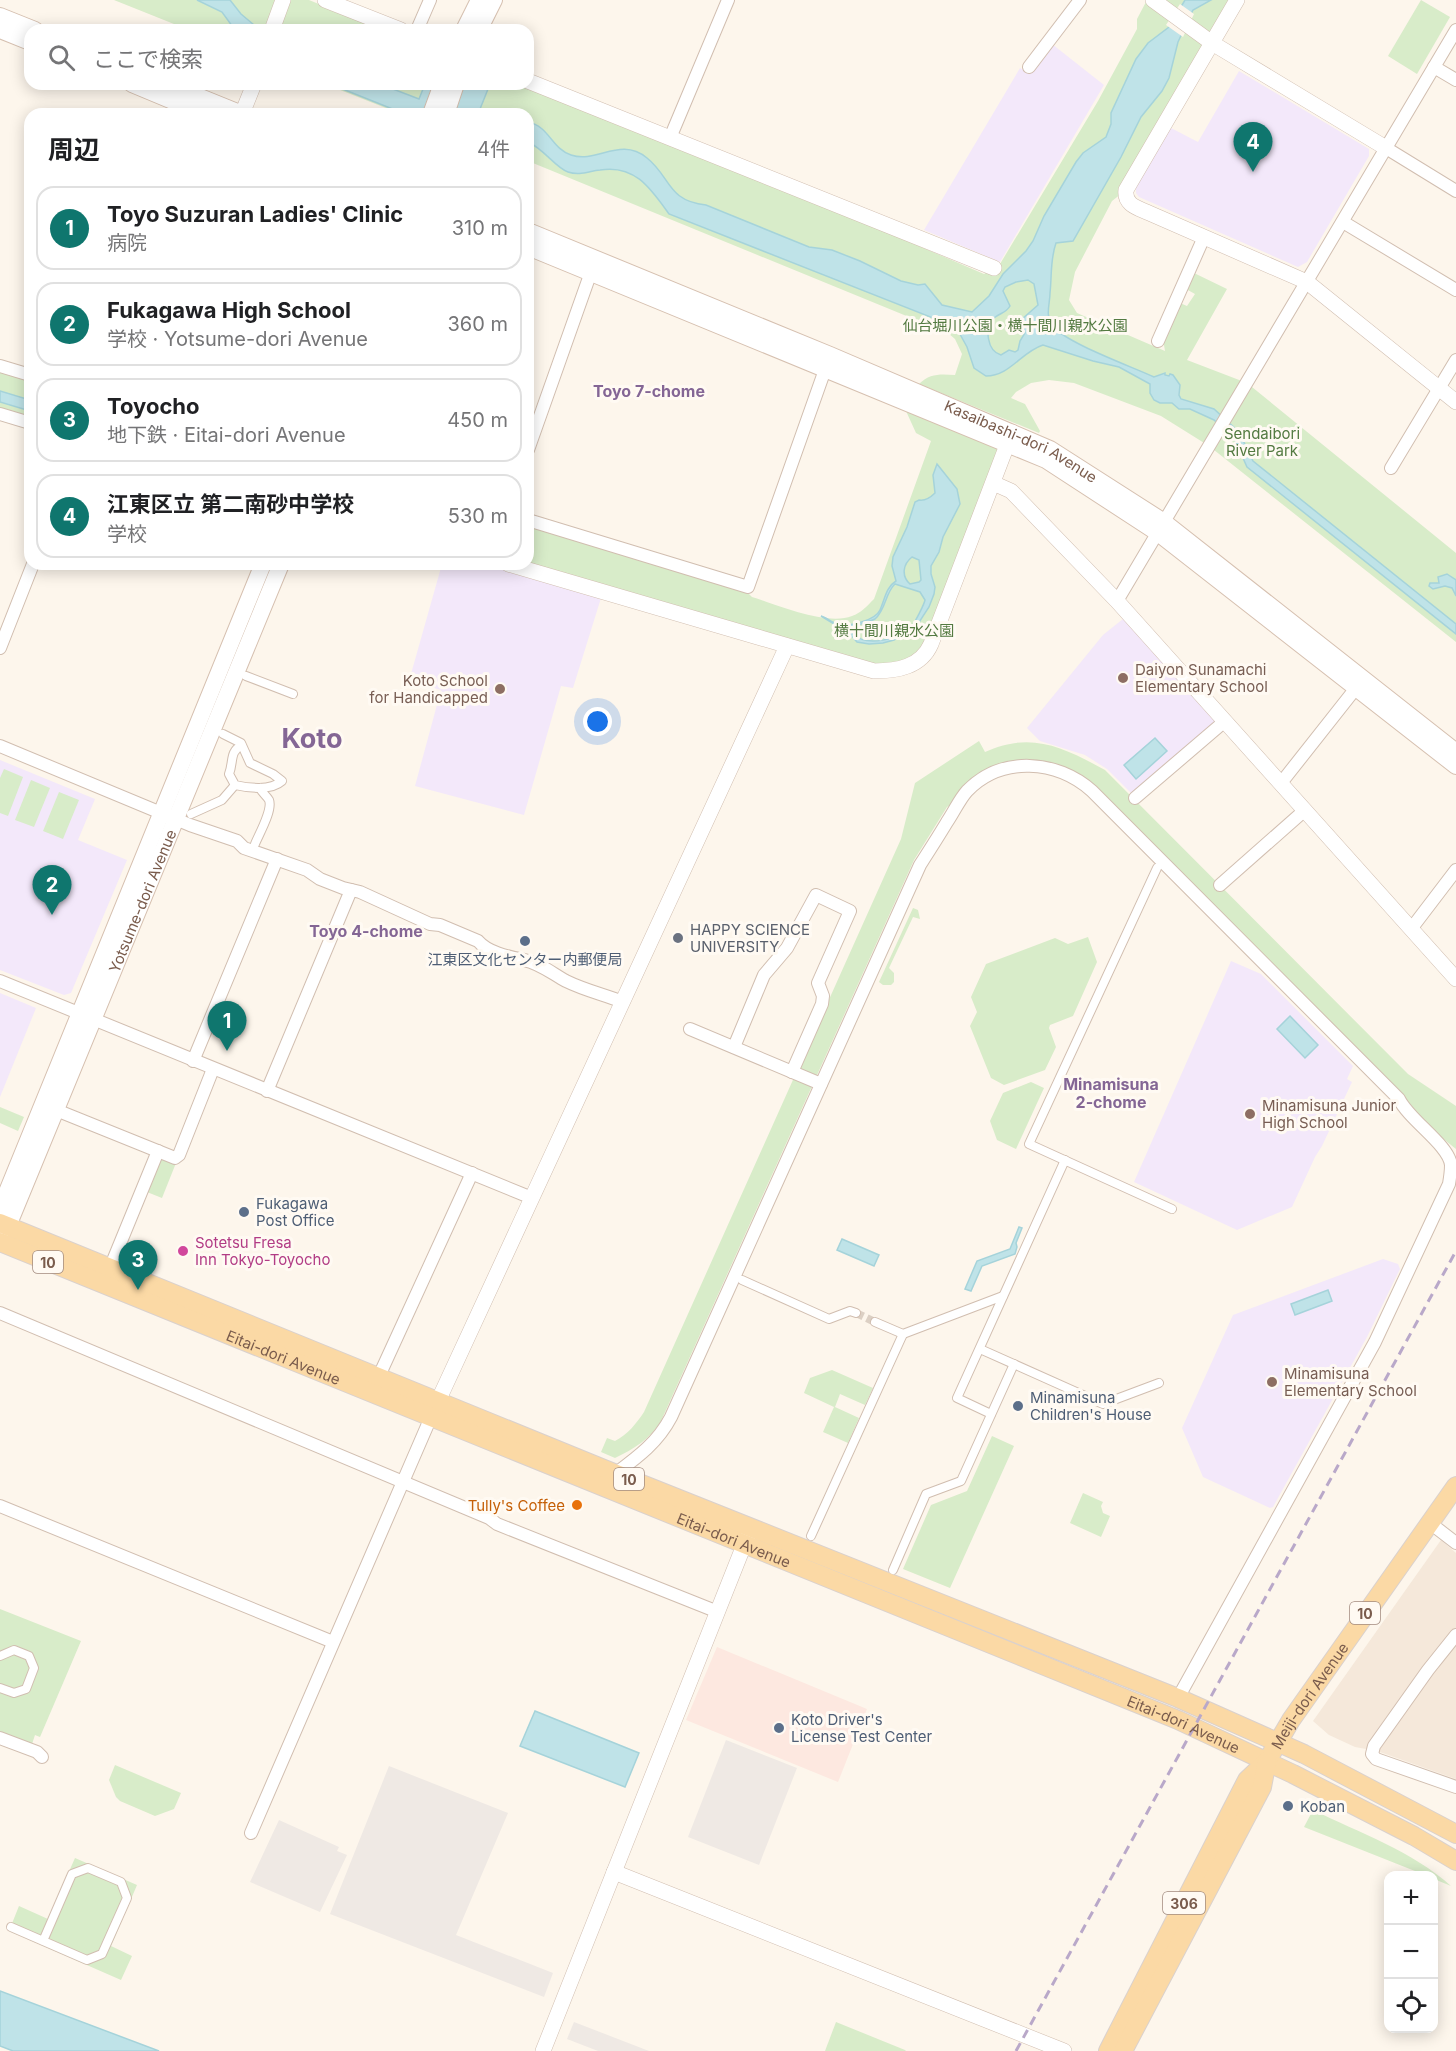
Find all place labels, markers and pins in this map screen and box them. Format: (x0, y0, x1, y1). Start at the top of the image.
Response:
pin: 4 (1234, 122, 1272, 172)
place label: Daiyon Sunamachi Elementary School (1135, 660, 1268, 696)
place label: Koto School for Handicapped (369, 671, 488, 707)
marker: Daiyon Sunamachi Elementary School (1116, 671, 1130, 685)
marker: Koto School for Handicapped (493, 682, 507, 696)
pin: 2 (32, 866, 72, 915)
place label: HAPPY SCIENCE UNIVERSITY (690, 920, 810, 956)
marker: HAPPY SCIENCE UNIVERSITY (671, 931, 685, 945)
marker: 江東区文化センター内郵便局 (518, 934, 532, 948)
place label: 江東区文化センター内郵便局 (427, 950, 623, 969)
pin: 1 (208, 1002, 246, 1051)
place label: Minamisuna Junior High School (1262, 1096, 1396, 1132)
marker: Minamisuna Junior High School (1243, 1107, 1257, 1121)
place label: Fukagawa Post Office (256, 1194, 334, 1230)
marker: Fukagawa Post Office (237, 1205, 251, 1219)
place label: Sotetsu Fresa Inn Tokyo-Toyocho (195, 1233, 330, 1269)
pin: 3 (118, 1240, 158, 1290)
marker: Sotetsu Fresa Inn Tokyo-Toyocho (176, 1244, 190, 1258)
place label: Minamisuna Elementary School (1284, 1364, 1417, 1400)
marker: Minamisuna Elementary School (1265, 1375, 1279, 1389)
place label: Minamisuna Children's House (1030, 1388, 1152, 1424)
marker: Minamisuna Children's House (1011, 1399, 1025, 1413)
place label: Tully's Coffee (468, 1496, 565, 1515)
marker: Tully's Coffee (570, 1498, 584, 1512)
place label: Koto Driver's License Test Center (791, 1710, 933, 1746)
marker: Koto Driver's License Test Center (772, 1721, 786, 1735)
place label: Koban (1300, 1797, 1345, 1816)
marker: Koban (1281, 1799, 1295, 1813)

